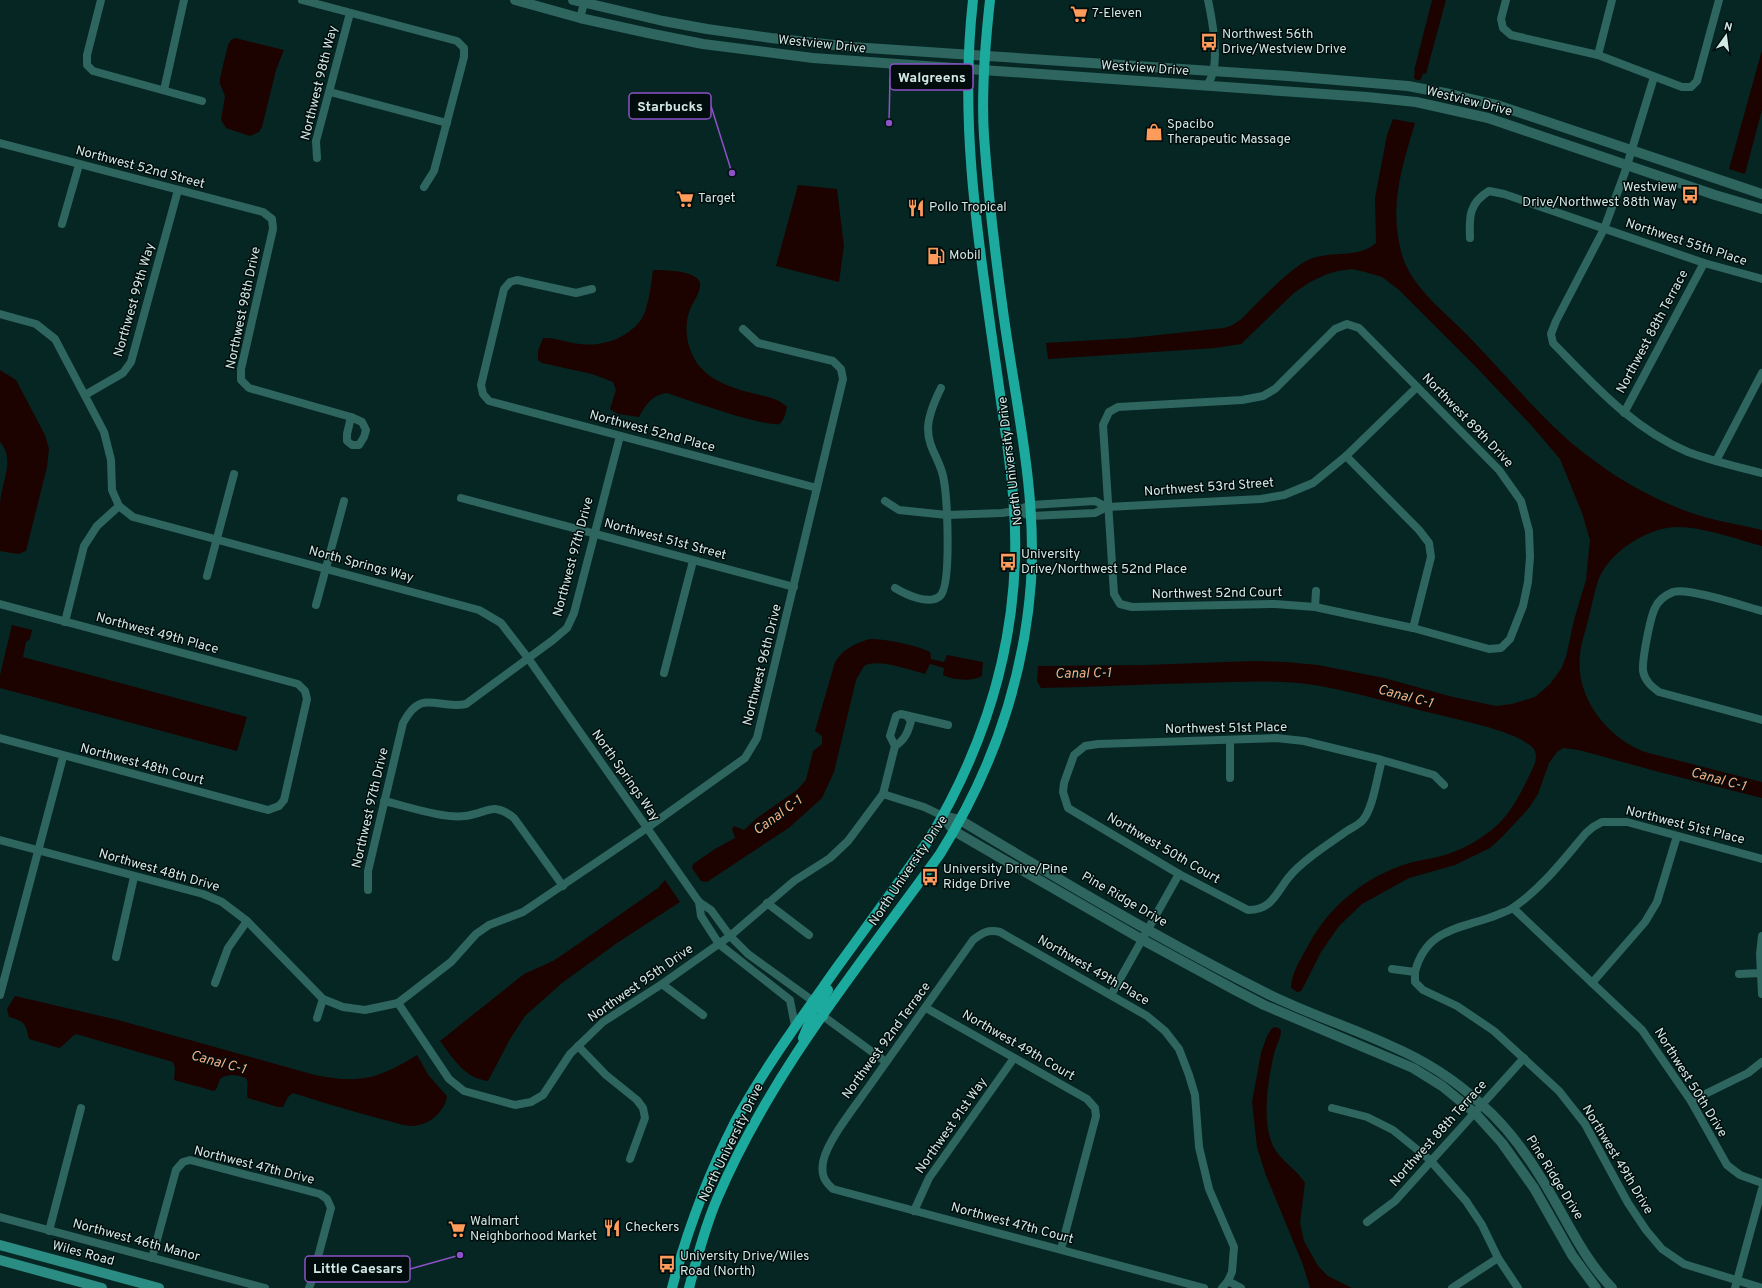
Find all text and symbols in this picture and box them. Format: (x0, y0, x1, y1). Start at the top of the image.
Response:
supermarket icon: 7-Eleven (1069, 4, 1089, 24)
place label: 7-Eleven (1092, 6, 1142, 22)
north arrow (1706, 16, 1746, 56)
text: N (1723, 20, 1734, 35)
street label: Northwest 98th Way (298, 24, 342, 142)
place label: Northwest 56th Drive/Westview Drive (1222, 27, 1347, 58)
street label: Westview Drive (777, 32, 867, 58)
bus stop icon: Northwest 56th Drive/Westview Drive (1199, 32, 1219, 52)
street label: Westview Drive (1100, 58, 1190, 80)
callout: Walgreens (890, 64, 973, 90)
text: Walgreens (898, 70, 966, 87)
street label: Westview Drive (1424, 84, 1514, 120)
callout: Starbucks (629, 93, 711, 119)
text: Starbucks (637, 99, 703, 116)
place label: Spacibo Therapeutic Massage (1167, 117, 1291, 148)
shop icon: Spacibo Therapeutic Massage (1144, 122, 1164, 142)
street label: Northwest 52nd Street (74, 143, 206, 193)
place label: Westview Drive/Northwest 88th Way (1522, 180, 1677, 211)
bus stop icon: Westview Drive/Northwest 88th Way (1680, 185, 1700, 205)
supermarket icon: Target (675, 189, 695, 209)
place label: Target (698, 191, 736, 207)
restaurant icon: Pollo Tropical (906, 198, 926, 218)
place label: Pollo Tropical (929, 200, 1007, 216)
street label: Northwest 55th Place (1623, 216, 1749, 270)
street label: Northwest 99th Way (111, 241, 159, 359)
street label: Northwest 98th Drive (223, 245, 265, 371)
fuel station icon: Mobil (926, 246, 946, 266)
place label: Mobil (949, 248, 981, 264)
street label: Northwest 88th Terrace (1614, 267, 1692, 396)
street label: Northwest 89th Drive (1418, 371, 1516, 471)
street label: North University Drive (995, 396, 1027, 526)
street label: Northwest 52nd Place (587, 408, 717, 456)
street label: Northwest 53rd Street (1143, 475, 1275, 501)
street label: Northwest 97th Drive (550, 495, 598, 619)
street label: Northwest 51st Street (602, 516, 728, 564)
street label: North Springs Way (307, 543, 415, 587)
place label: University Drive/Northwest 52nd Place (1021, 547, 1187, 578)
bus stop icon: University Drive/Northwest 52nd Place (998, 552, 1018, 572)
street label: Northwest 52nd Court (1152, 585, 1283, 603)
street label: Northwest 96th Drive (740, 603, 786, 727)
street label: Northwest 49th Place (94, 610, 220, 658)
water label: Canal C-1 (1055, 665, 1111, 683)
water label: Canal C-1 (1376, 682, 1435, 713)
street label: Northwest 51st Place (1165, 720, 1287, 738)
street label: North Springs Way (587, 727, 663, 825)
street label: Northwest 48th Court (78, 741, 206, 789)
street label: Northwest 97th Drive (349, 746, 393, 870)
water label: Canal C-1 (1689, 765, 1748, 796)
water label: Canal C-1 (750, 792, 806, 839)
street label: Northwest 51st Place (1624, 803, 1746, 849)
street label: Northwest 50th Court (1103, 810, 1223, 888)
street label: North University Drive (866, 813, 952, 929)
street label: Northwest 48th Drive (97, 846, 221, 896)
place label: University Drive/Pine Ridge Drive (943, 862, 1068, 893)
bus stop icon: University Drive/Pine Ridge Drive (920, 867, 940, 887)
street label: Pine Ridge Drive (1078, 869, 1170, 931)
street label: Northwest 49th Place (1034, 932, 1152, 1010)
street label: Northwest 95th Drive (585, 942, 697, 1026)
street label: Northwest 92nd Terrace (839, 979, 935, 1103)
street label: Northwest 49th Court (959, 1007, 1077, 1085)
street label: Northwest 50th Drive (1650, 1025, 1730, 1141)
water label: Canal C-1 (189, 1048, 248, 1079)
street label: Northwest 91st Way (913, 1075, 991, 1177)
street label: Northwest 88th Terrace (1387, 1078, 1491, 1190)
street label: North University Drive (696, 1081, 768, 1205)
street label: Northwest 49th Drive (1578, 1102, 1656, 1218)
street label: Pine Ridge Drive (1522, 1133, 1586, 1223)
street label: Northwest 47th Drive (192, 1143, 316, 1189)
street label: Northwest 47th Court (949, 1200, 1075, 1248)
place label: Walmart Neighborhood Market (470, 1214, 597, 1245)
street label: Northwest 46th Manor (71, 1216, 201, 1266)
restaurant icon: Checkers (602, 1218, 622, 1238)
supermarket icon: Walmart Neighborhood Market (447, 1219, 467, 1239)
place label: Checkers (625, 1220, 679, 1236)
street label: Wiles Road (50, 1238, 116, 1270)
place label: University Drive/Wiles Road (North) (680, 1249, 809, 1280)
bus stop icon: University Drive/Wiles Road (North) (657, 1254, 677, 1274)
callout: Little Caesars (305, 1256, 410, 1282)
text: Little Caesars (313, 1261, 403, 1278)

